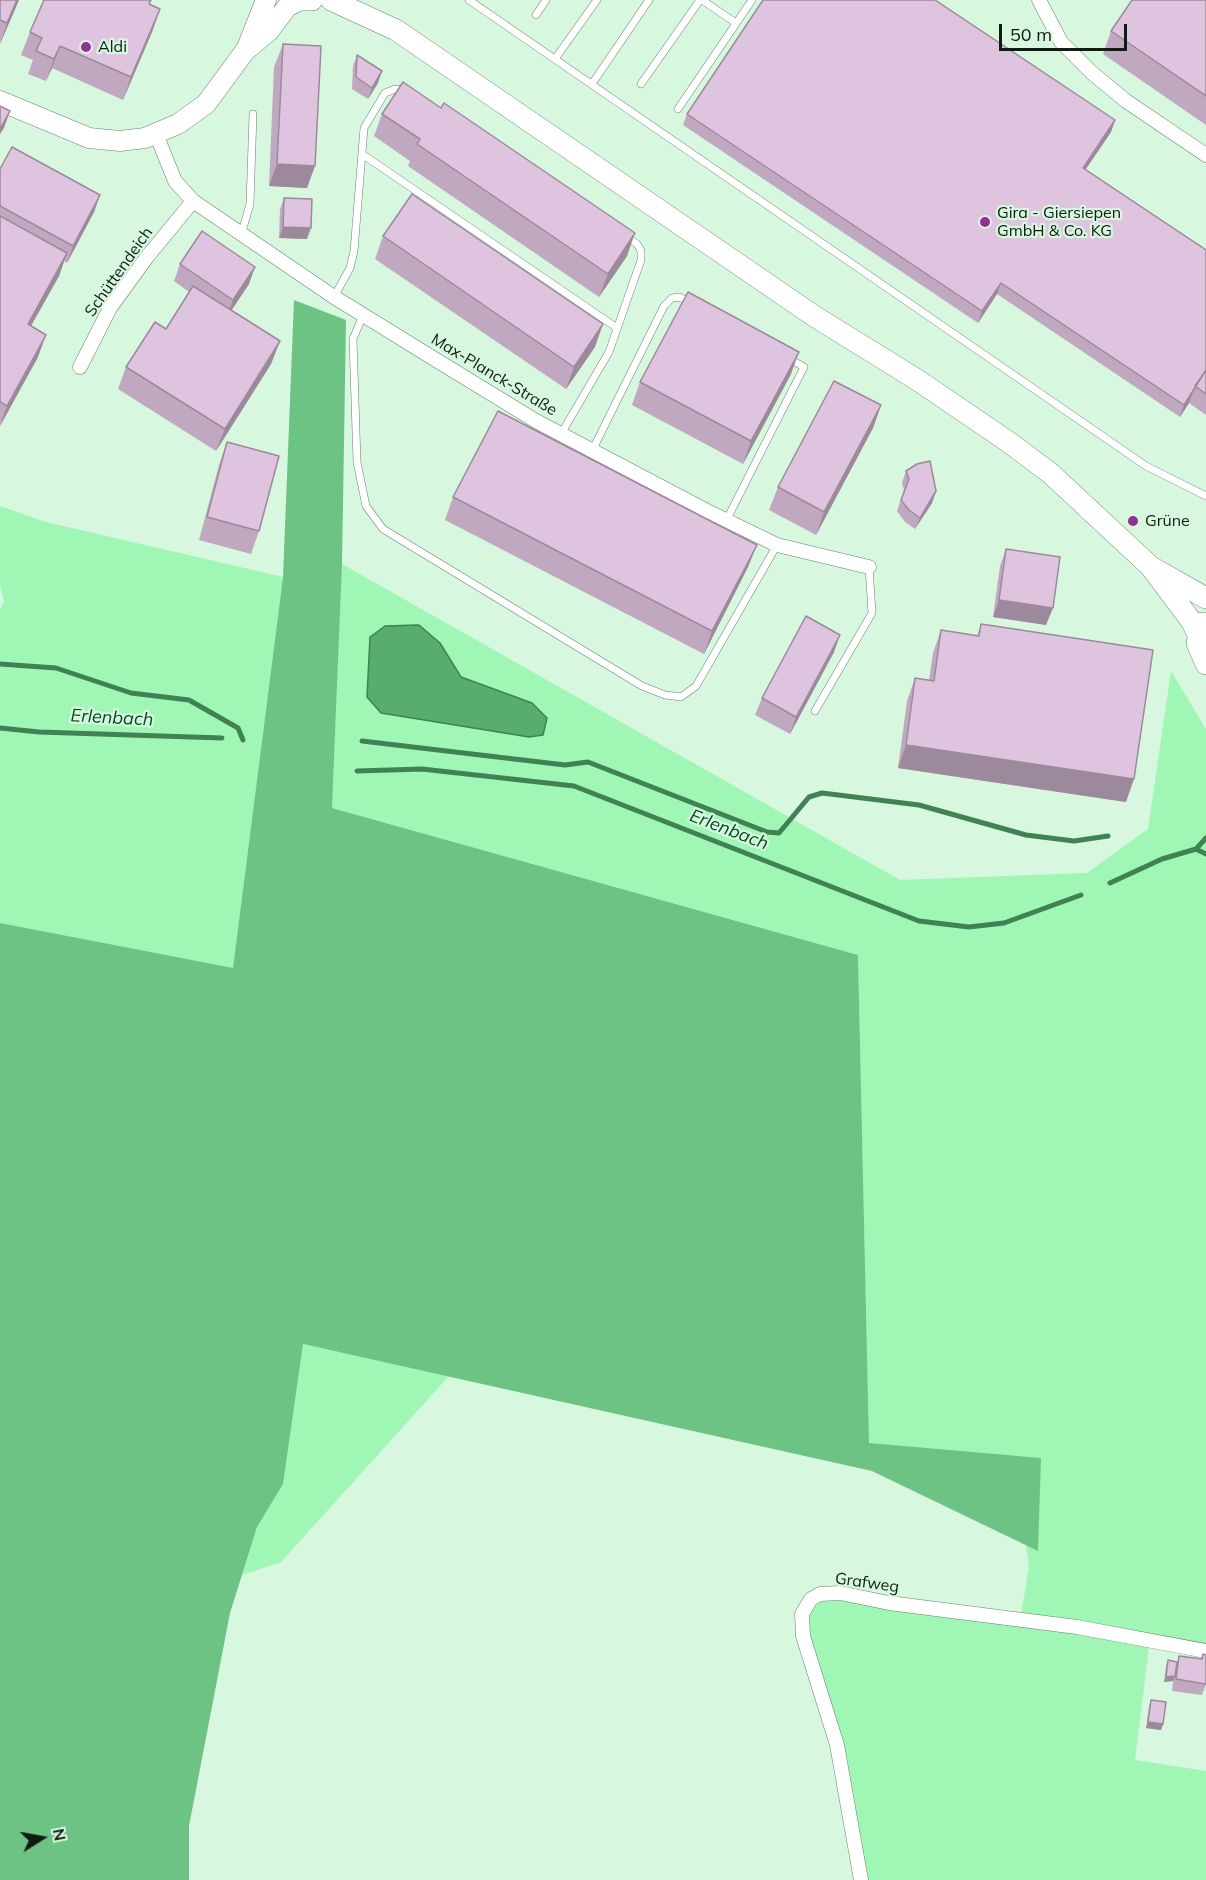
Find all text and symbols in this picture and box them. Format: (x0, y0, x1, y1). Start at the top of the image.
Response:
scale bar (1002, 12, 1130, 50)
text: 50 m (1010, 23, 1052, 46)
place label: Aldi (98, 37, 127, 57)
marker: Aldi (79, 40, 93, 54)
place label: Gira - Giersiepen GmbH & Co. KG (997, 203, 1121, 241)
marker: Gira - Giersiepen GmbH & Co. KG (978, 215, 992, 229)
street label: Schüttendeich (81, 224, 157, 320)
street label: Max-Planck-Straße (428, 330, 560, 420)
place label: Grüne (1145, 511, 1190, 531)
marker: Grüne (1126, 514, 1140, 528)
water label: Erlenbach (70, 705, 154, 731)
water label: Erlenbach (686, 805, 772, 855)
street label: Grafweg (834, 1569, 900, 1597)
north arrow (12, 1808, 72, 1868)
text: N (49, 1827, 71, 1842)

